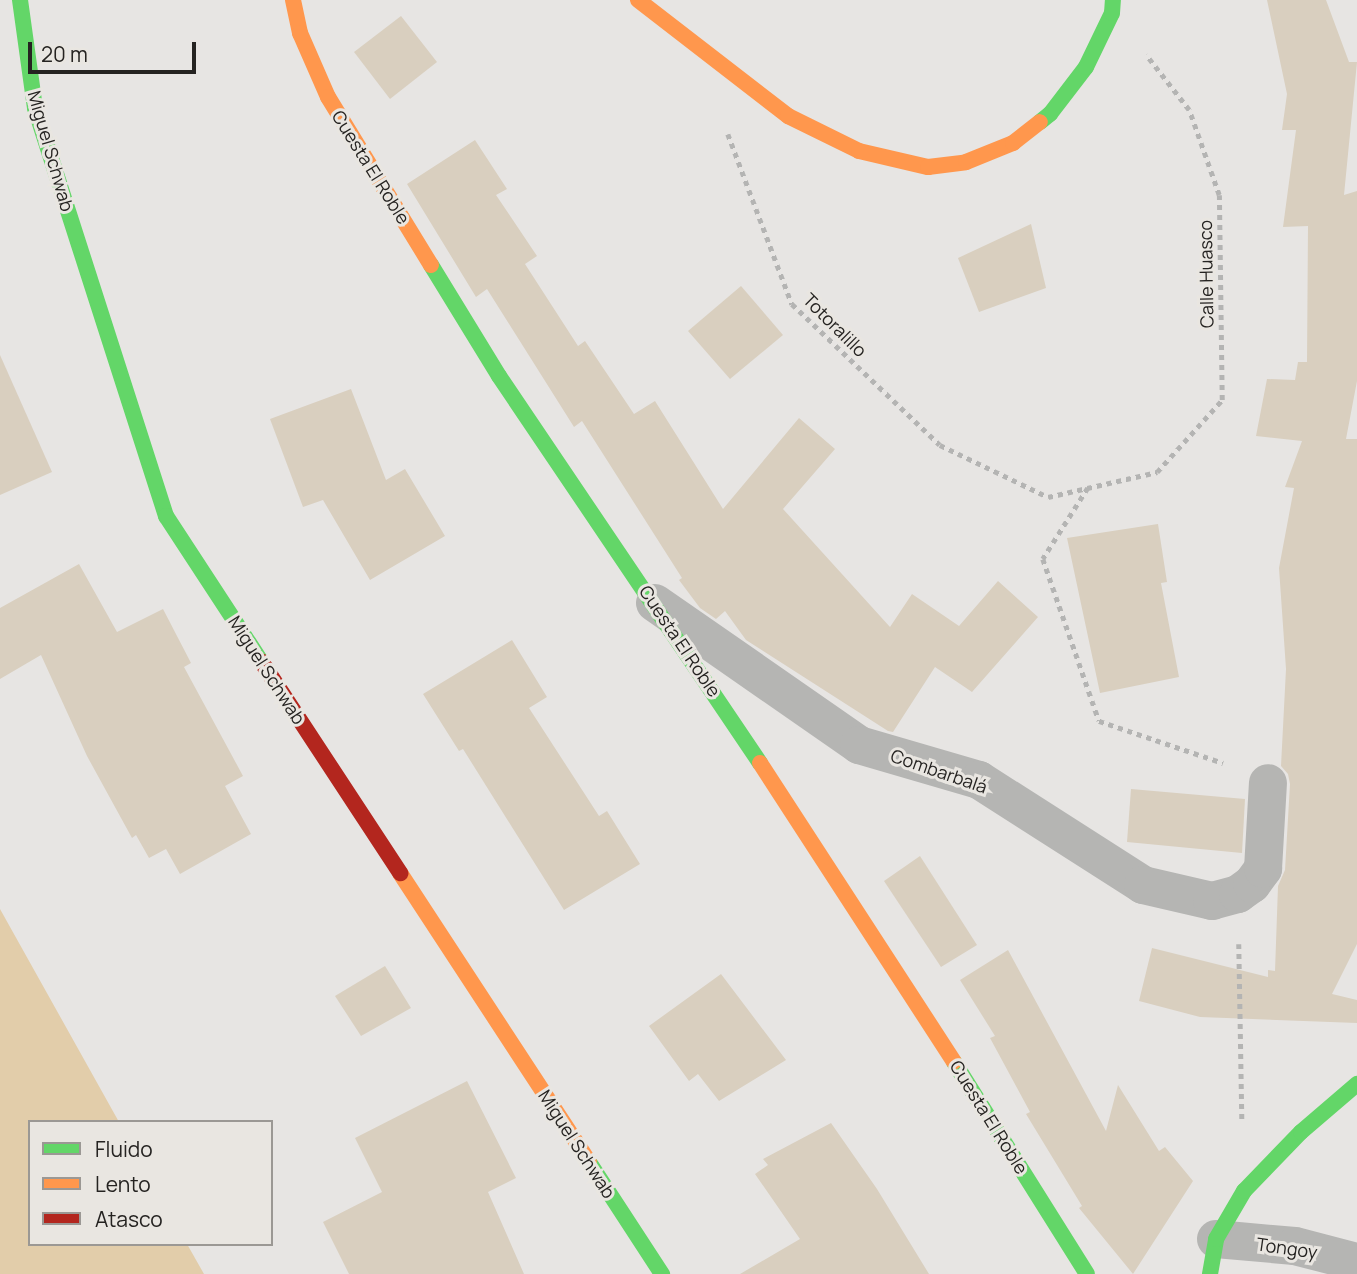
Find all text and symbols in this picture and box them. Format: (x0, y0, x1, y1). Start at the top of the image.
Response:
scale bar (32, 28, 200, 72)
text: 20 m (41, 40, 88, 68)
street label: Miguel Schwab (23, 88, 79, 214)
street label: Cuesta El Roble (327, 106, 415, 228)
street label: Calle Huasco (1194, 220, 1218, 328)
street label: Totoralillo (799, 289, 871, 361)
street label: Cuesta El Roble (635, 581, 725, 701)
street label: Miguel Schwab (224, 612, 310, 728)
street label: Combarbalá (888, 744, 990, 798)
street label: Cuesta El Roble (945, 1056, 1033, 1178)
street label: Miguel Schwab (534, 1086, 620, 1202)
legend (28, 1120, 273, 1246)
text: Fluido (95, 1135, 153, 1163)
text: Lento (95, 1170, 151, 1198)
text: Atasco (95, 1205, 163, 1233)
street label: Tongoy (1255, 1233, 1319, 1263)

